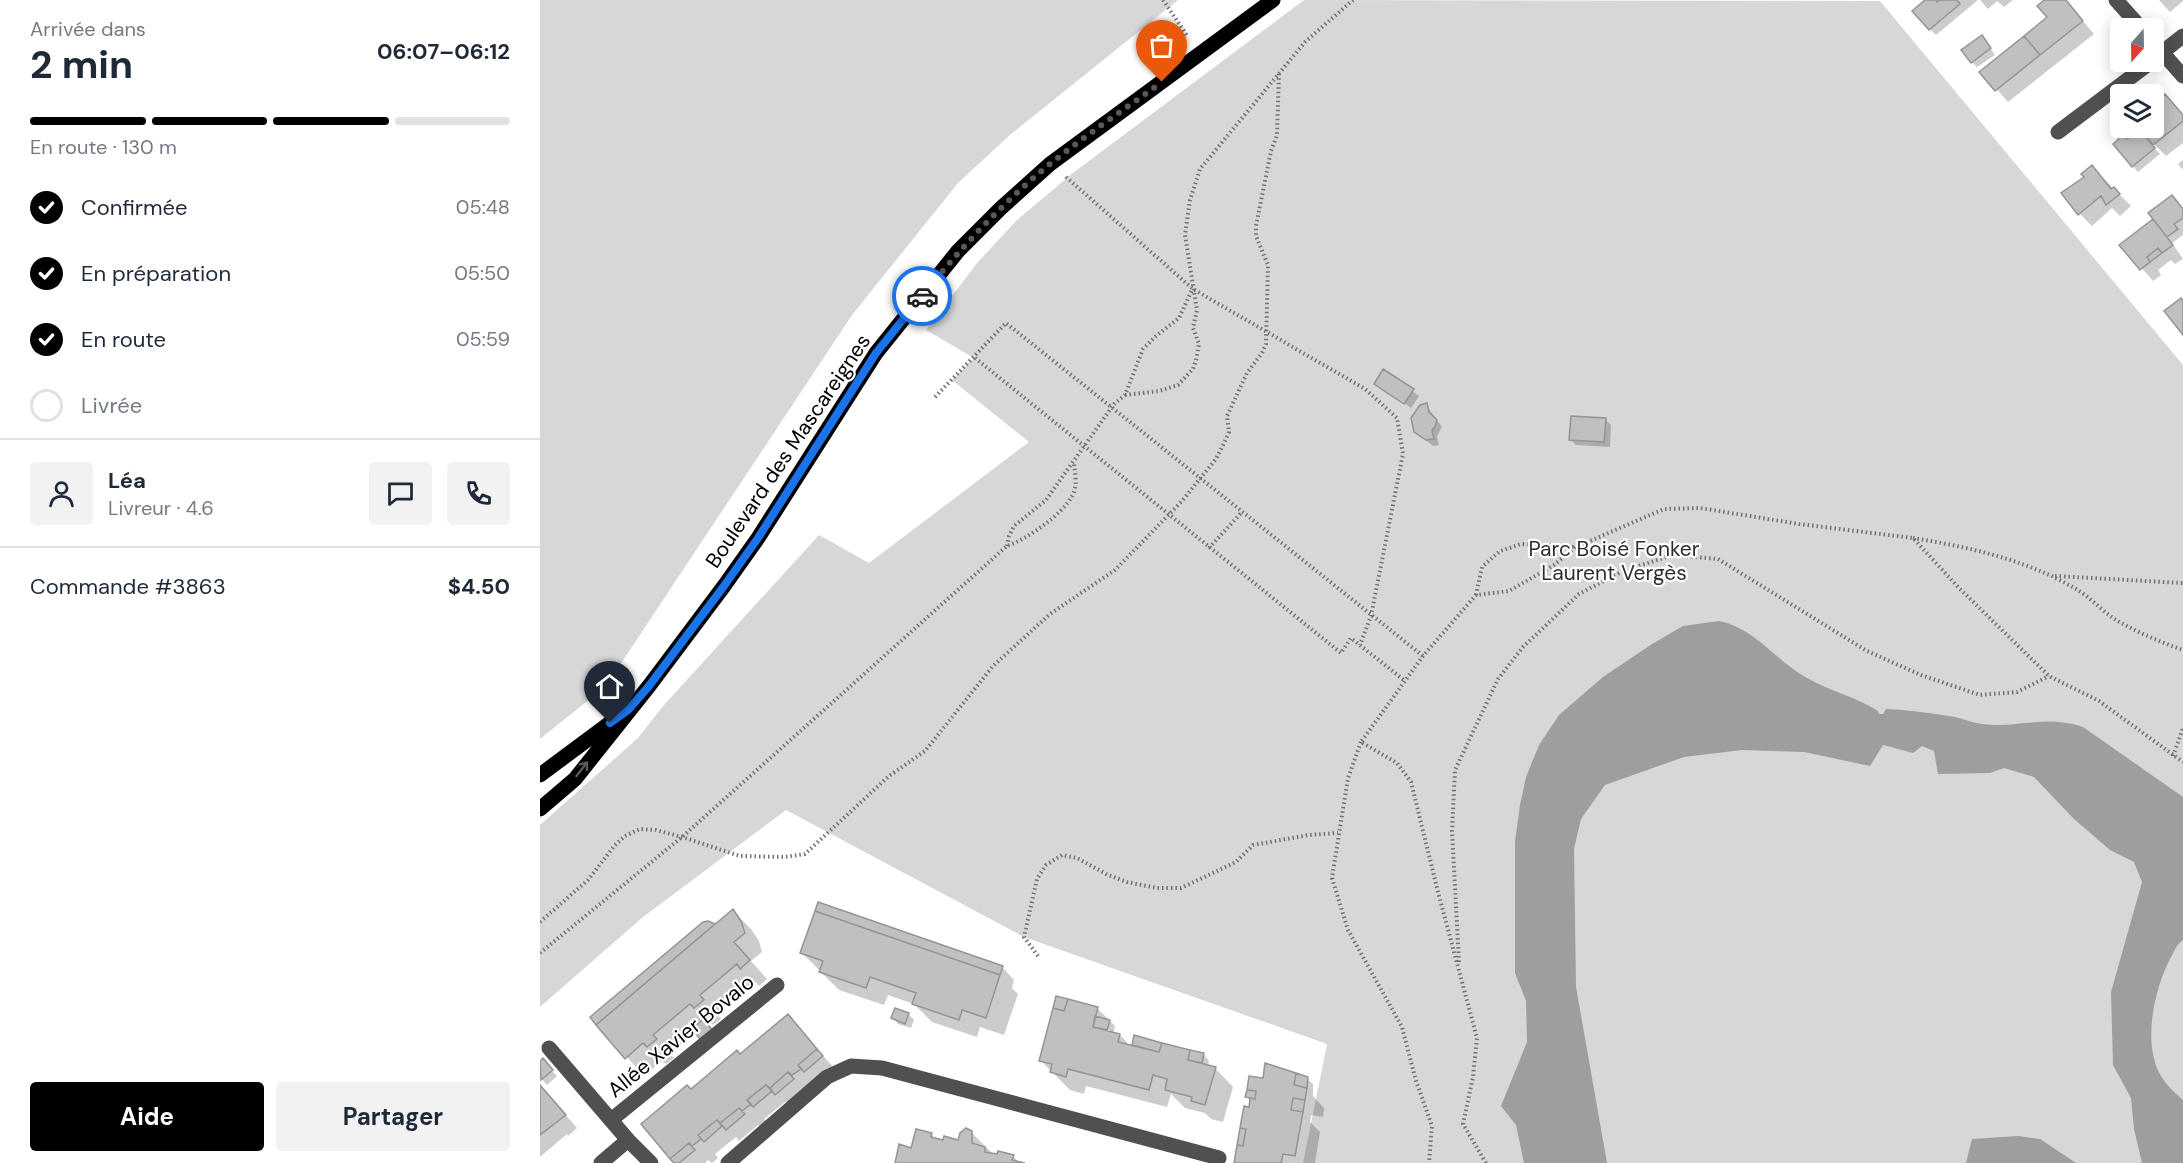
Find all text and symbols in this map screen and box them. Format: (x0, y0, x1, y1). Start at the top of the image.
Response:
text: Arrivée dans (30, 16, 146, 42)
north arrow (2110, 18, 2164, 72)
map controls (2110, 18, 2164, 138)
pin (1136, 20, 1187, 82)
icon: bag (1145, 29, 1178, 62)
text: 06:07–06:12 (377, 37, 510, 66)
text: 2 min (30, 39, 133, 90)
button: layers (2110, 84, 2164, 138)
text: En route · 130 m (30, 134, 177, 160)
icon: check (30, 191, 63, 224)
text: Confirmée (81, 193, 188, 222)
text: 05:48 (456, 194, 510, 220)
icon: check (30, 257, 63, 290)
text: En préparation (81, 259, 231, 288)
text: 05:50 (454, 260, 510, 286)
courier (892, 266, 952, 326)
icon: car (906, 280, 939, 313)
icon: check (30, 323, 63, 356)
text: En route (81, 325, 166, 354)
text: 05:59 (456, 326, 510, 352)
street label: Boulevard des Mascareignes (699, 329, 877, 573)
text: Livrée (81, 391, 142, 420)
button: person (30, 462, 93, 525)
button: chat (369, 462, 432, 525)
button: phone (447, 462, 510, 525)
text: Léa (108, 466, 146, 495)
text: Livreur · 4.6 (108, 495, 214, 521)
park label: Parc Boisé Fonker Laurent Vergès (1528, 535, 1700, 587)
text: Commande #3863 (30, 572, 226, 601)
text: $4.50 (448, 572, 510, 601)
pin (584, 661, 635, 723)
icon: home (593, 670, 626, 703)
one-way arrow (576, 761, 589, 777)
street label: Allée Xavier Bovalo (602, 968, 760, 1104)
button: Aide (30, 1082, 264, 1151)
button: Partager (276, 1082, 510, 1151)

